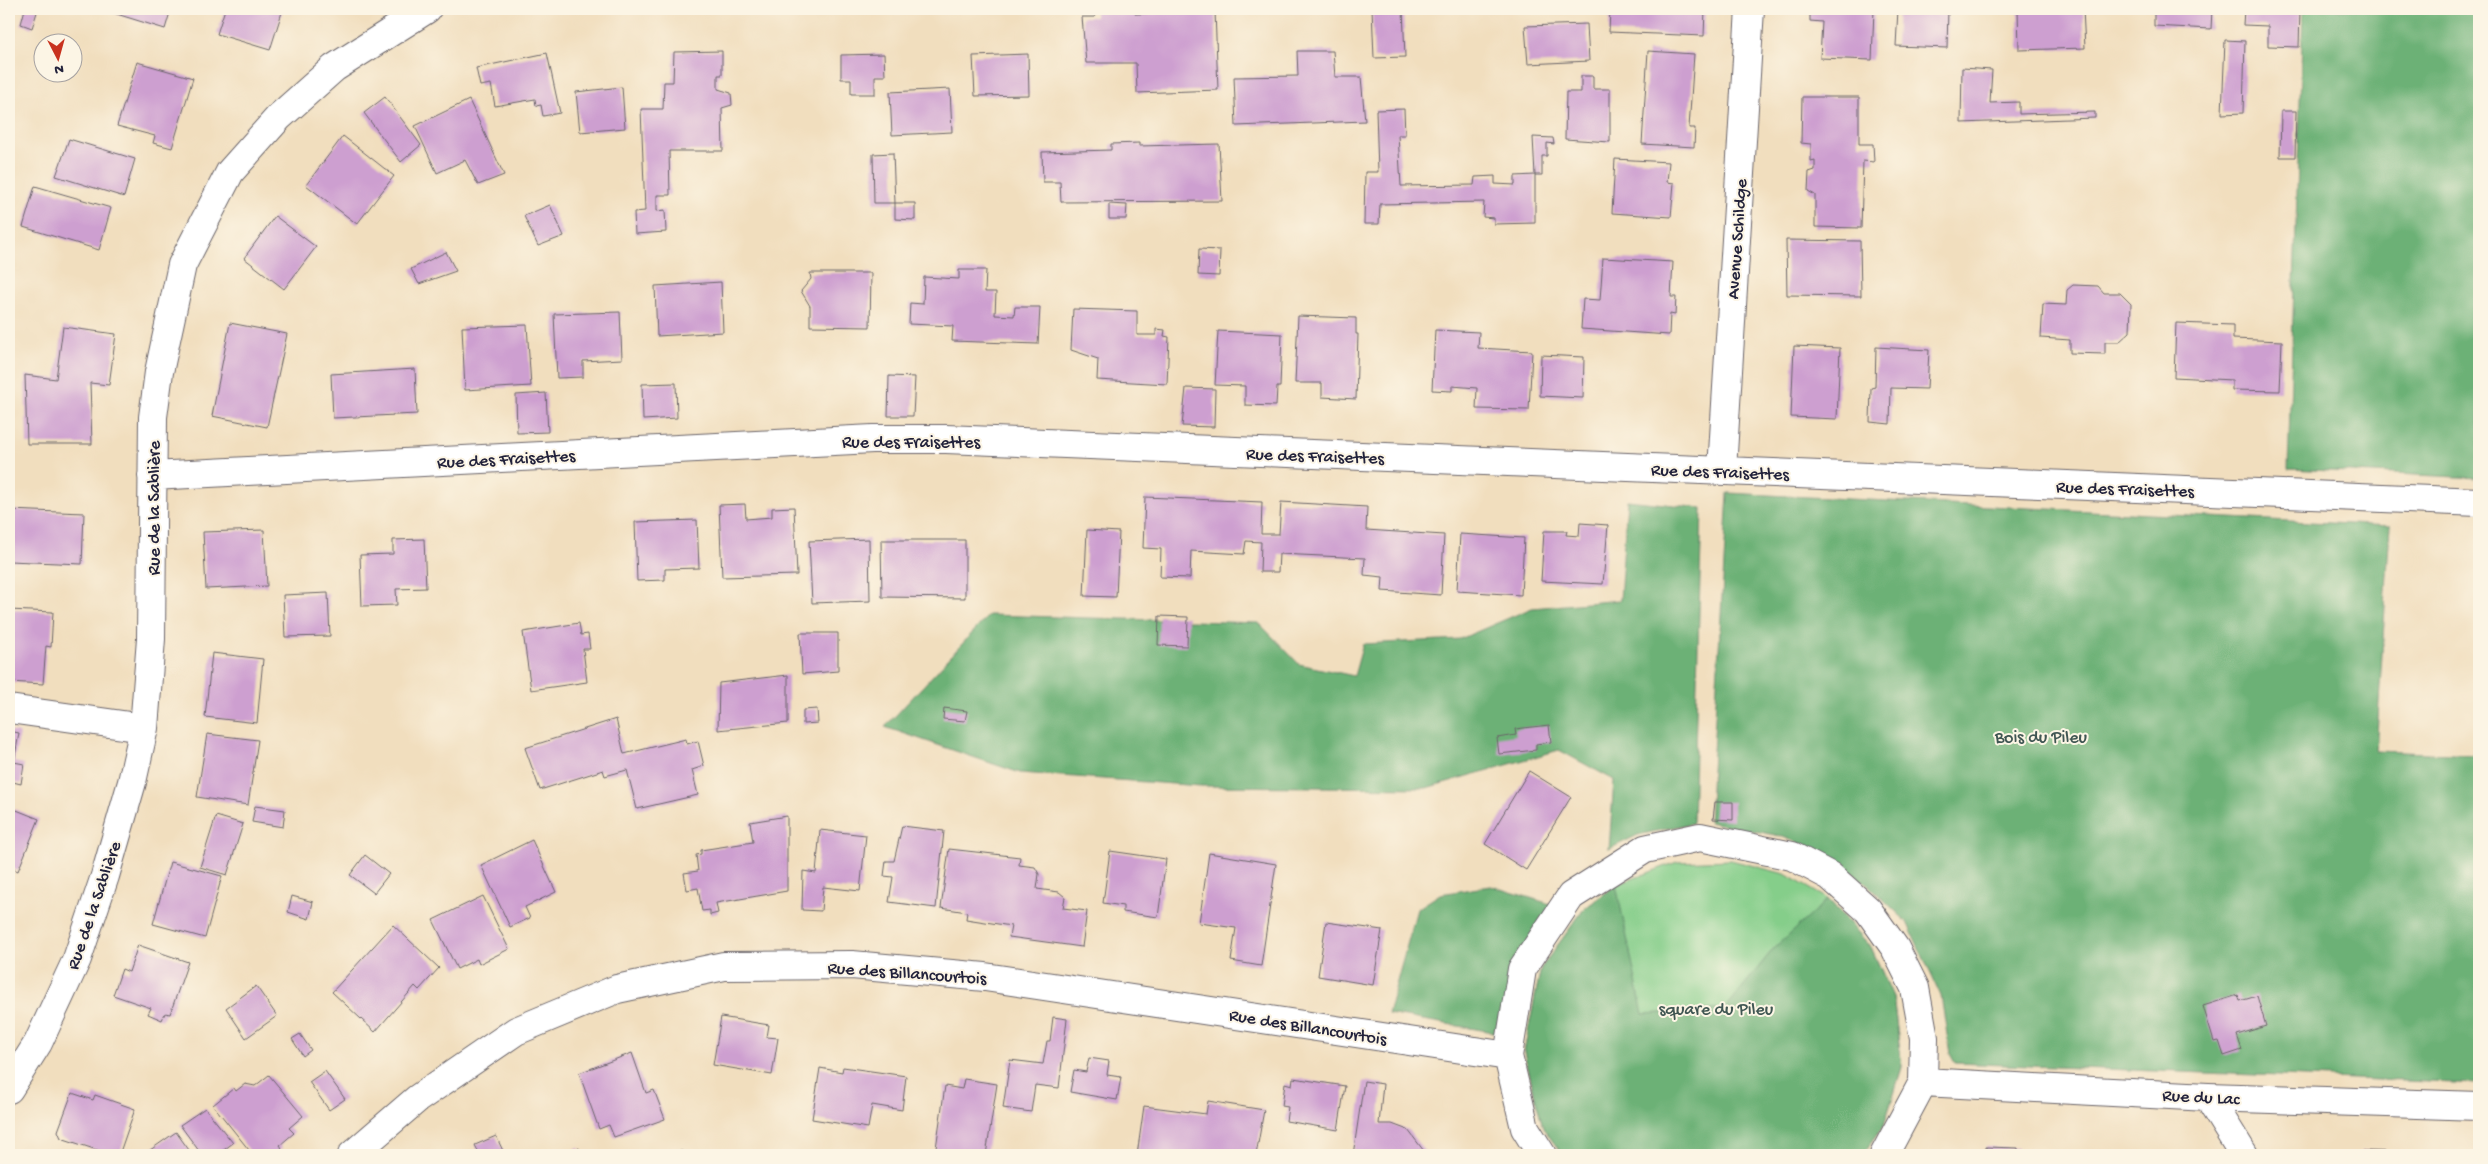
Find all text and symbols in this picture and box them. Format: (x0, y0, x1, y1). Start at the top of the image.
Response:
north arrow (32, 32, 82, 82)
text: N (54, 60, 65, 77)
street label: Avenue Schildge (1724, 178, 1753, 300)
street label: Rue des Fraisettes (842, 433, 981, 454)
street label: Rue de la Sablière (145, 440, 166, 575)
street label: Rue des Fraisettes (1245, 445, 1386, 470)
street label: Rue des Fraisettes (437, 446, 577, 475)
street label: Rue des Fraisettes (1650, 461, 1791, 486)
street label: Rue des Fraisettes (2055, 478, 2196, 503)
park label: Bois du Pileu (1994, 728, 2088, 749)
street label: Rue de la Sablière (64, 838, 127, 973)
street label: Rue des Billancourtois (827, 958, 988, 991)
park label: square du Pileu (1659, 1000, 1774, 1021)
street label: Rue des Billancourtois (1227, 1006, 1389, 1052)
street label: Rue du Lac (2162, 1086, 2241, 1111)

